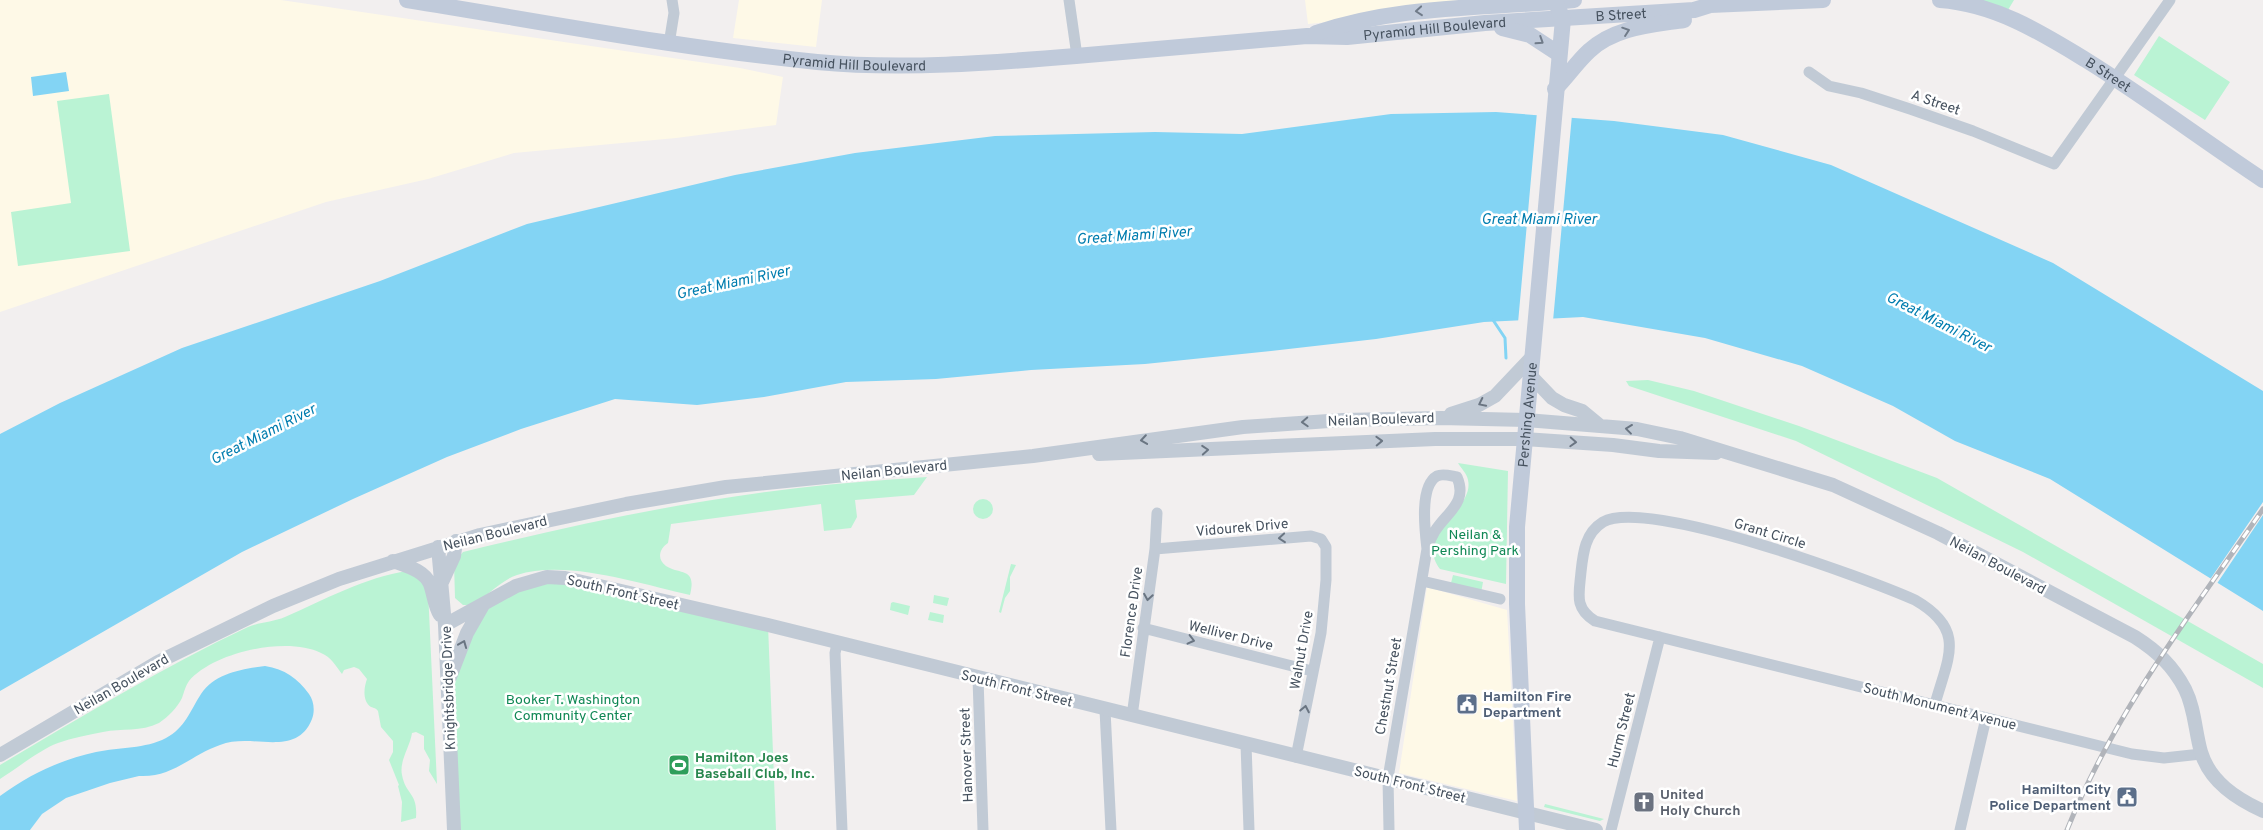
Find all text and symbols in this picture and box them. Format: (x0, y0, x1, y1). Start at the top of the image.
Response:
one-way arrow (1414, 5, 1422, 16)
street label: B Street (1595, 6, 1647, 26)
street label: Pyramid Hill Boulevard (1362, 15, 1507, 45)
one-way arrow (1621, 27, 1629, 37)
one-way arrow (1534, 35, 1543, 45)
street label: Pyramid Hill Boulevard (782, 51, 926, 76)
street label: B Street (2082, 55, 2134, 97)
street label: A Street (1909, 87, 1962, 120)
water label: Great Miami River (1481, 211, 1598, 230)
water label: Great Miami River (1076, 223, 1194, 250)
water label: Great Miami River (675, 262, 793, 305)
water label: Great Miami River (1883, 289, 1995, 359)
street label: Pershing Avenue (1515, 362, 1542, 468)
one-way arrow (1478, 397, 1487, 407)
water label: Great Miami River (208, 400, 321, 470)
street label: Neilan Boulevard (1327, 410, 1435, 431)
one-way arrow (1301, 417, 1309, 428)
one-way arrow (1624, 424, 1632, 435)
one-way arrow (1139, 435, 1148, 445)
one-way arrow (1375, 436, 1383, 447)
one-way arrow (1569, 437, 1577, 448)
one-way arrow (1201, 445, 1209, 456)
street label: Neilan Boulevard (840, 457, 948, 486)
street label: Neilan Boulevard (442, 513, 549, 556)
street label: Grant Circle (1731, 515, 1808, 553)
street label: Vidourek Drive (1195, 516, 1289, 541)
park label: Neilan & Pershing Park (1431, 527, 1519, 560)
one-way arrow (1278, 532, 1286, 543)
street label: Neilan Boulevard (1946, 534, 2048, 599)
street label: Florence Drive (1118, 566, 1147, 659)
street label: South Front Street (565, 572, 680, 615)
one-way arrow (1144, 593, 1154, 602)
street label: Walnut Drive (1287, 609, 1318, 691)
street label: Welliver Drive (1187, 618, 1275, 655)
street label: Knightsbridge Drive (439, 626, 460, 750)
one-way arrow (1186, 634, 1195, 645)
street label: Chestnut Street (1373, 636, 1406, 736)
one-way arrow (456, 640, 467, 649)
street label: Neilan Boulevard (71, 651, 172, 719)
street label: South Front Street (959, 667, 1074, 712)
street label: South Monument Avenue (1861, 680, 2018, 735)
place label: Hamilton Fire Department (1483, 689, 1572, 722)
street label: Hurm Street (1605, 691, 1640, 770)
park label: Booker T. Washington Community Center (506, 692, 640, 725)
public building icon: Hamilton Fire Department (1455, 692, 1479, 716)
one-way arrow (1299, 705, 1310, 714)
street label: Hanover Street (957, 707, 978, 803)
place label: Hamilton Joes Baseball Club, Inc. (695, 750, 815, 783)
sports icon: Hamilton Joes Baseball Club, Inc. (667, 753, 691, 777)
street label: South Front Street (1352, 763, 1467, 808)
place label: Hamilton City Police Department (1989, 782, 2111, 815)
public building icon: Hamilton City Police Department (2115, 785, 2139, 809)
place label: United Holy Church (1660, 787, 1740, 820)
church icon: United Holy Church (1632, 790, 1656, 814)

